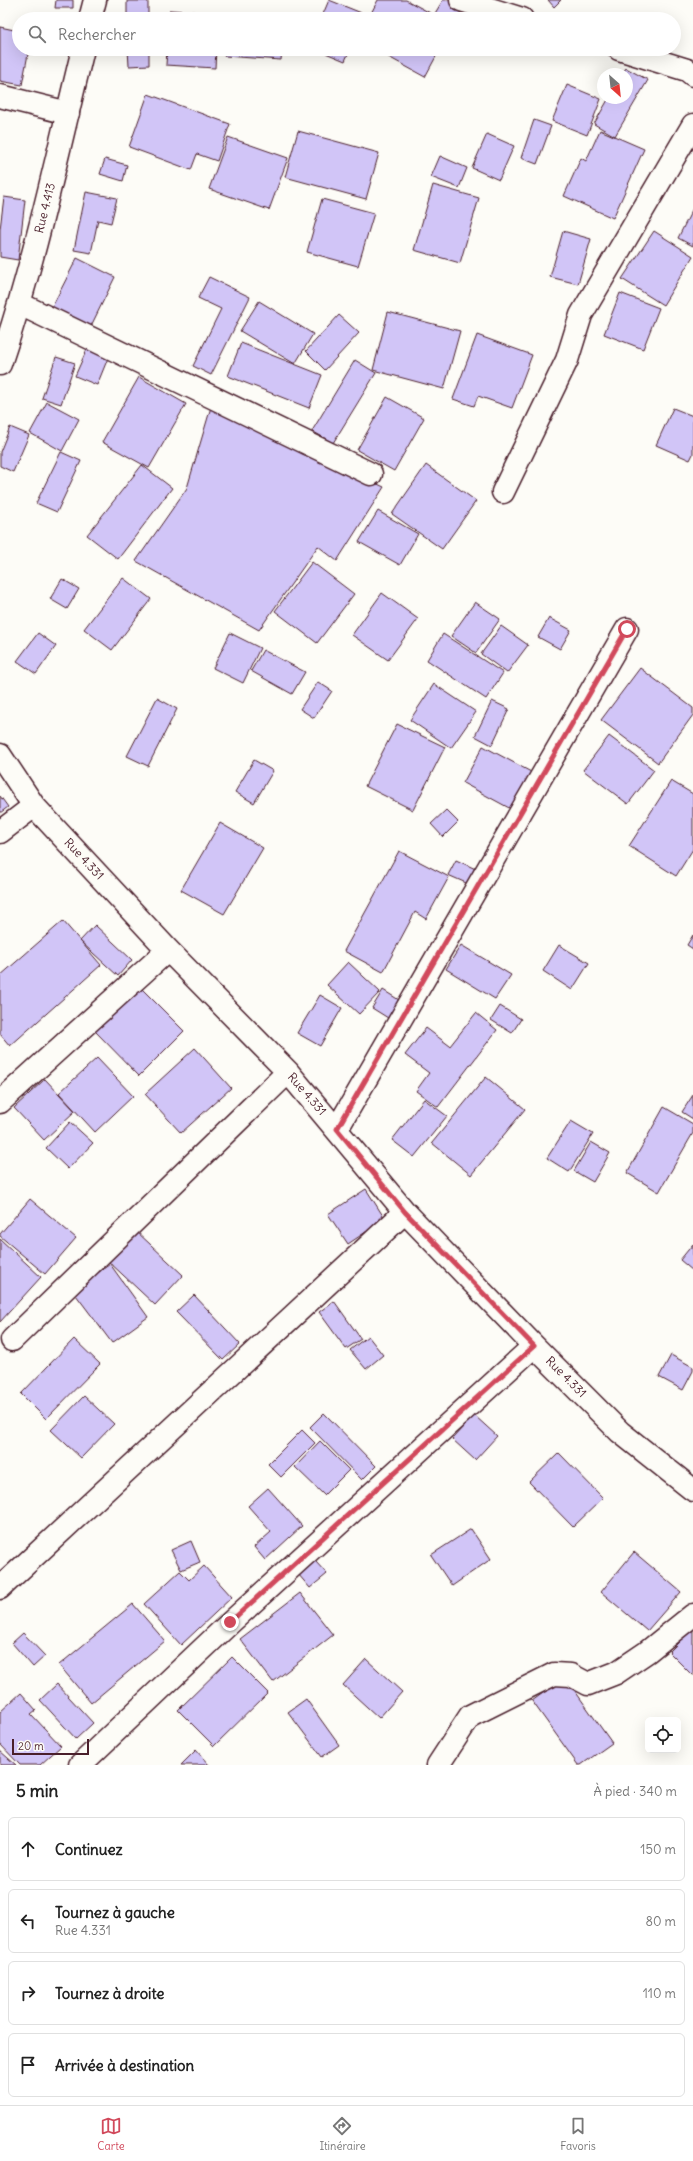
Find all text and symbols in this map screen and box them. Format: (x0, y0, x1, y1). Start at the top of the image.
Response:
search box (12, 12, 681, 56)
icon: search (26, 23, 48, 45)
text: Rechercher (58, 25, 136, 44)
north arrow (597, 68, 633, 104)
street label: Rue 4.413 (31, 181, 58, 235)
route start (618, 620, 636, 638)
street label: Rue 4.331 (61, 835, 107, 883)
street label: Rue 4.331 (285, 1069, 330, 1118)
street label: Rue 4.331 (543, 1353, 590, 1400)
route end (221, 1613, 239, 1631)
map controls (645, 1717, 681, 1753)
button: locate (645, 1717, 681, 1753)
scale bar (12, 1737, 89, 1756)
text: 20 m (18, 1739, 44, 1753)
text: 5 min (16, 1780, 58, 1802)
text: À pied · 340 m (594, 1783, 677, 1800)
icon: ahead (17, 1838, 39, 1860)
text: Continuez (55, 1840, 123, 1859)
text: 150 m (640, 1841, 676, 1858)
text: Tournez à gauche (55, 1903, 175, 1922)
icon: left (17, 1910, 39, 1932)
text: 80 m (645, 1913, 676, 1930)
text: Rue 4.331 (55, 1922, 111, 1939)
icon: right (17, 1982, 39, 2004)
text: Tournez à droite (55, 1984, 164, 2003)
text: 110 m (643, 1985, 676, 2002)
icon: arrive (17, 2054, 39, 2076)
text: Arrivée à destination (55, 2056, 194, 2075)
tab: Carte (97, 2115, 125, 2153)
tab: Itinéraire (319, 2115, 366, 2153)
tab: Favoris (560, 2115, 596, 2153)

